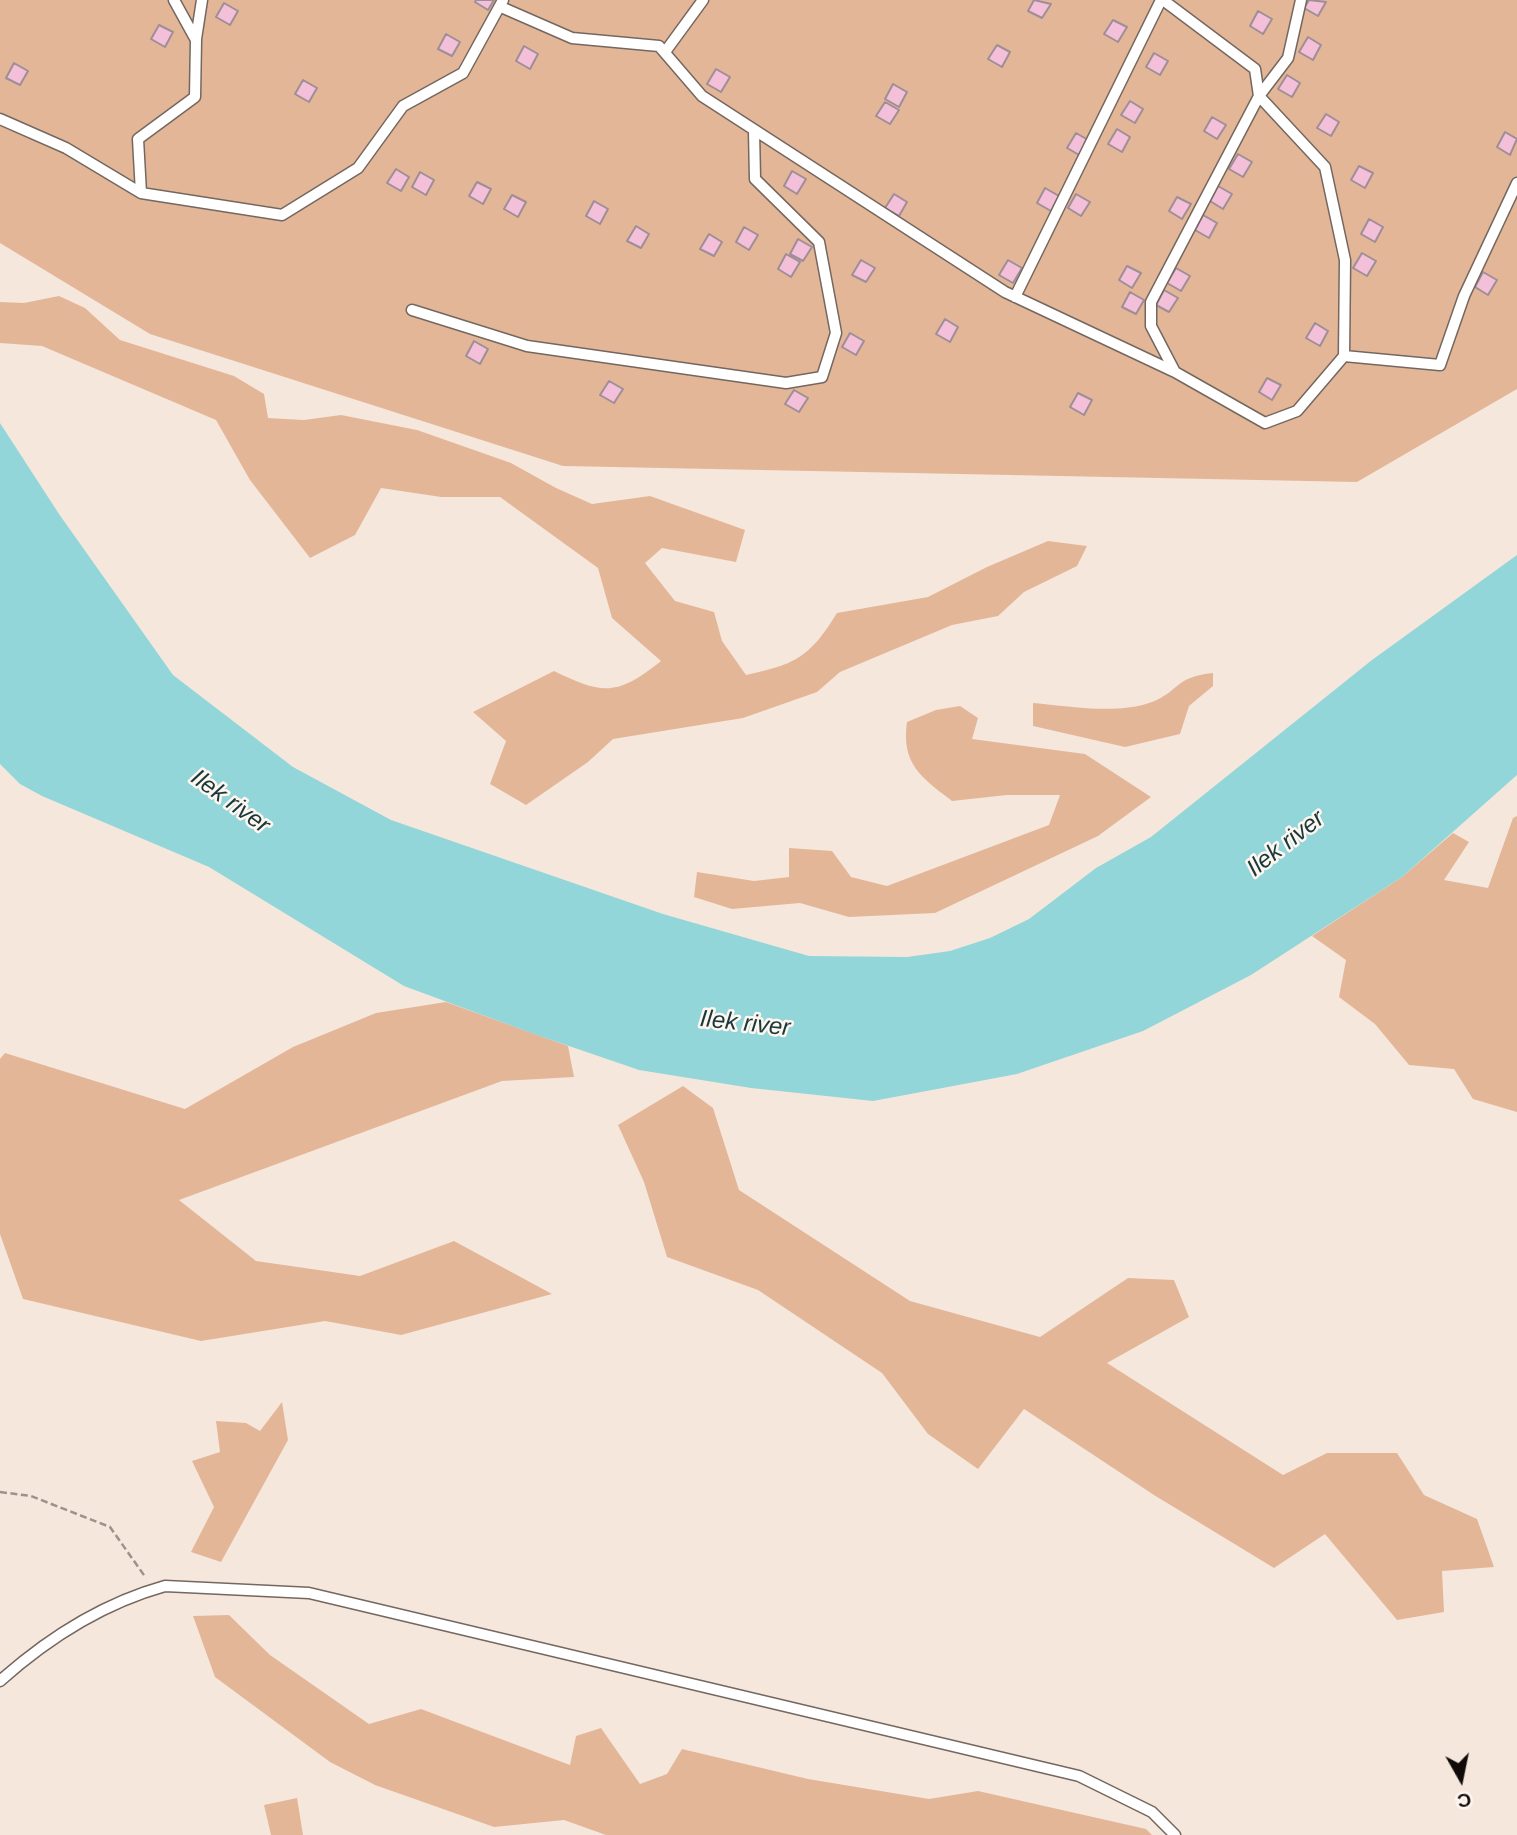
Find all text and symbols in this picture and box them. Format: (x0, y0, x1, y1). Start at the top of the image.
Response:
water label: Ilek river (185, 764, 275, 840)
water label: Ilek river (1241, 805, 1331, 883)
water label: Ilek river (698, 1005, 792, 1043)
north arrow (1426, 1744, 1496, 1814)
text: С (1456, 1789, 1473, 1812)

